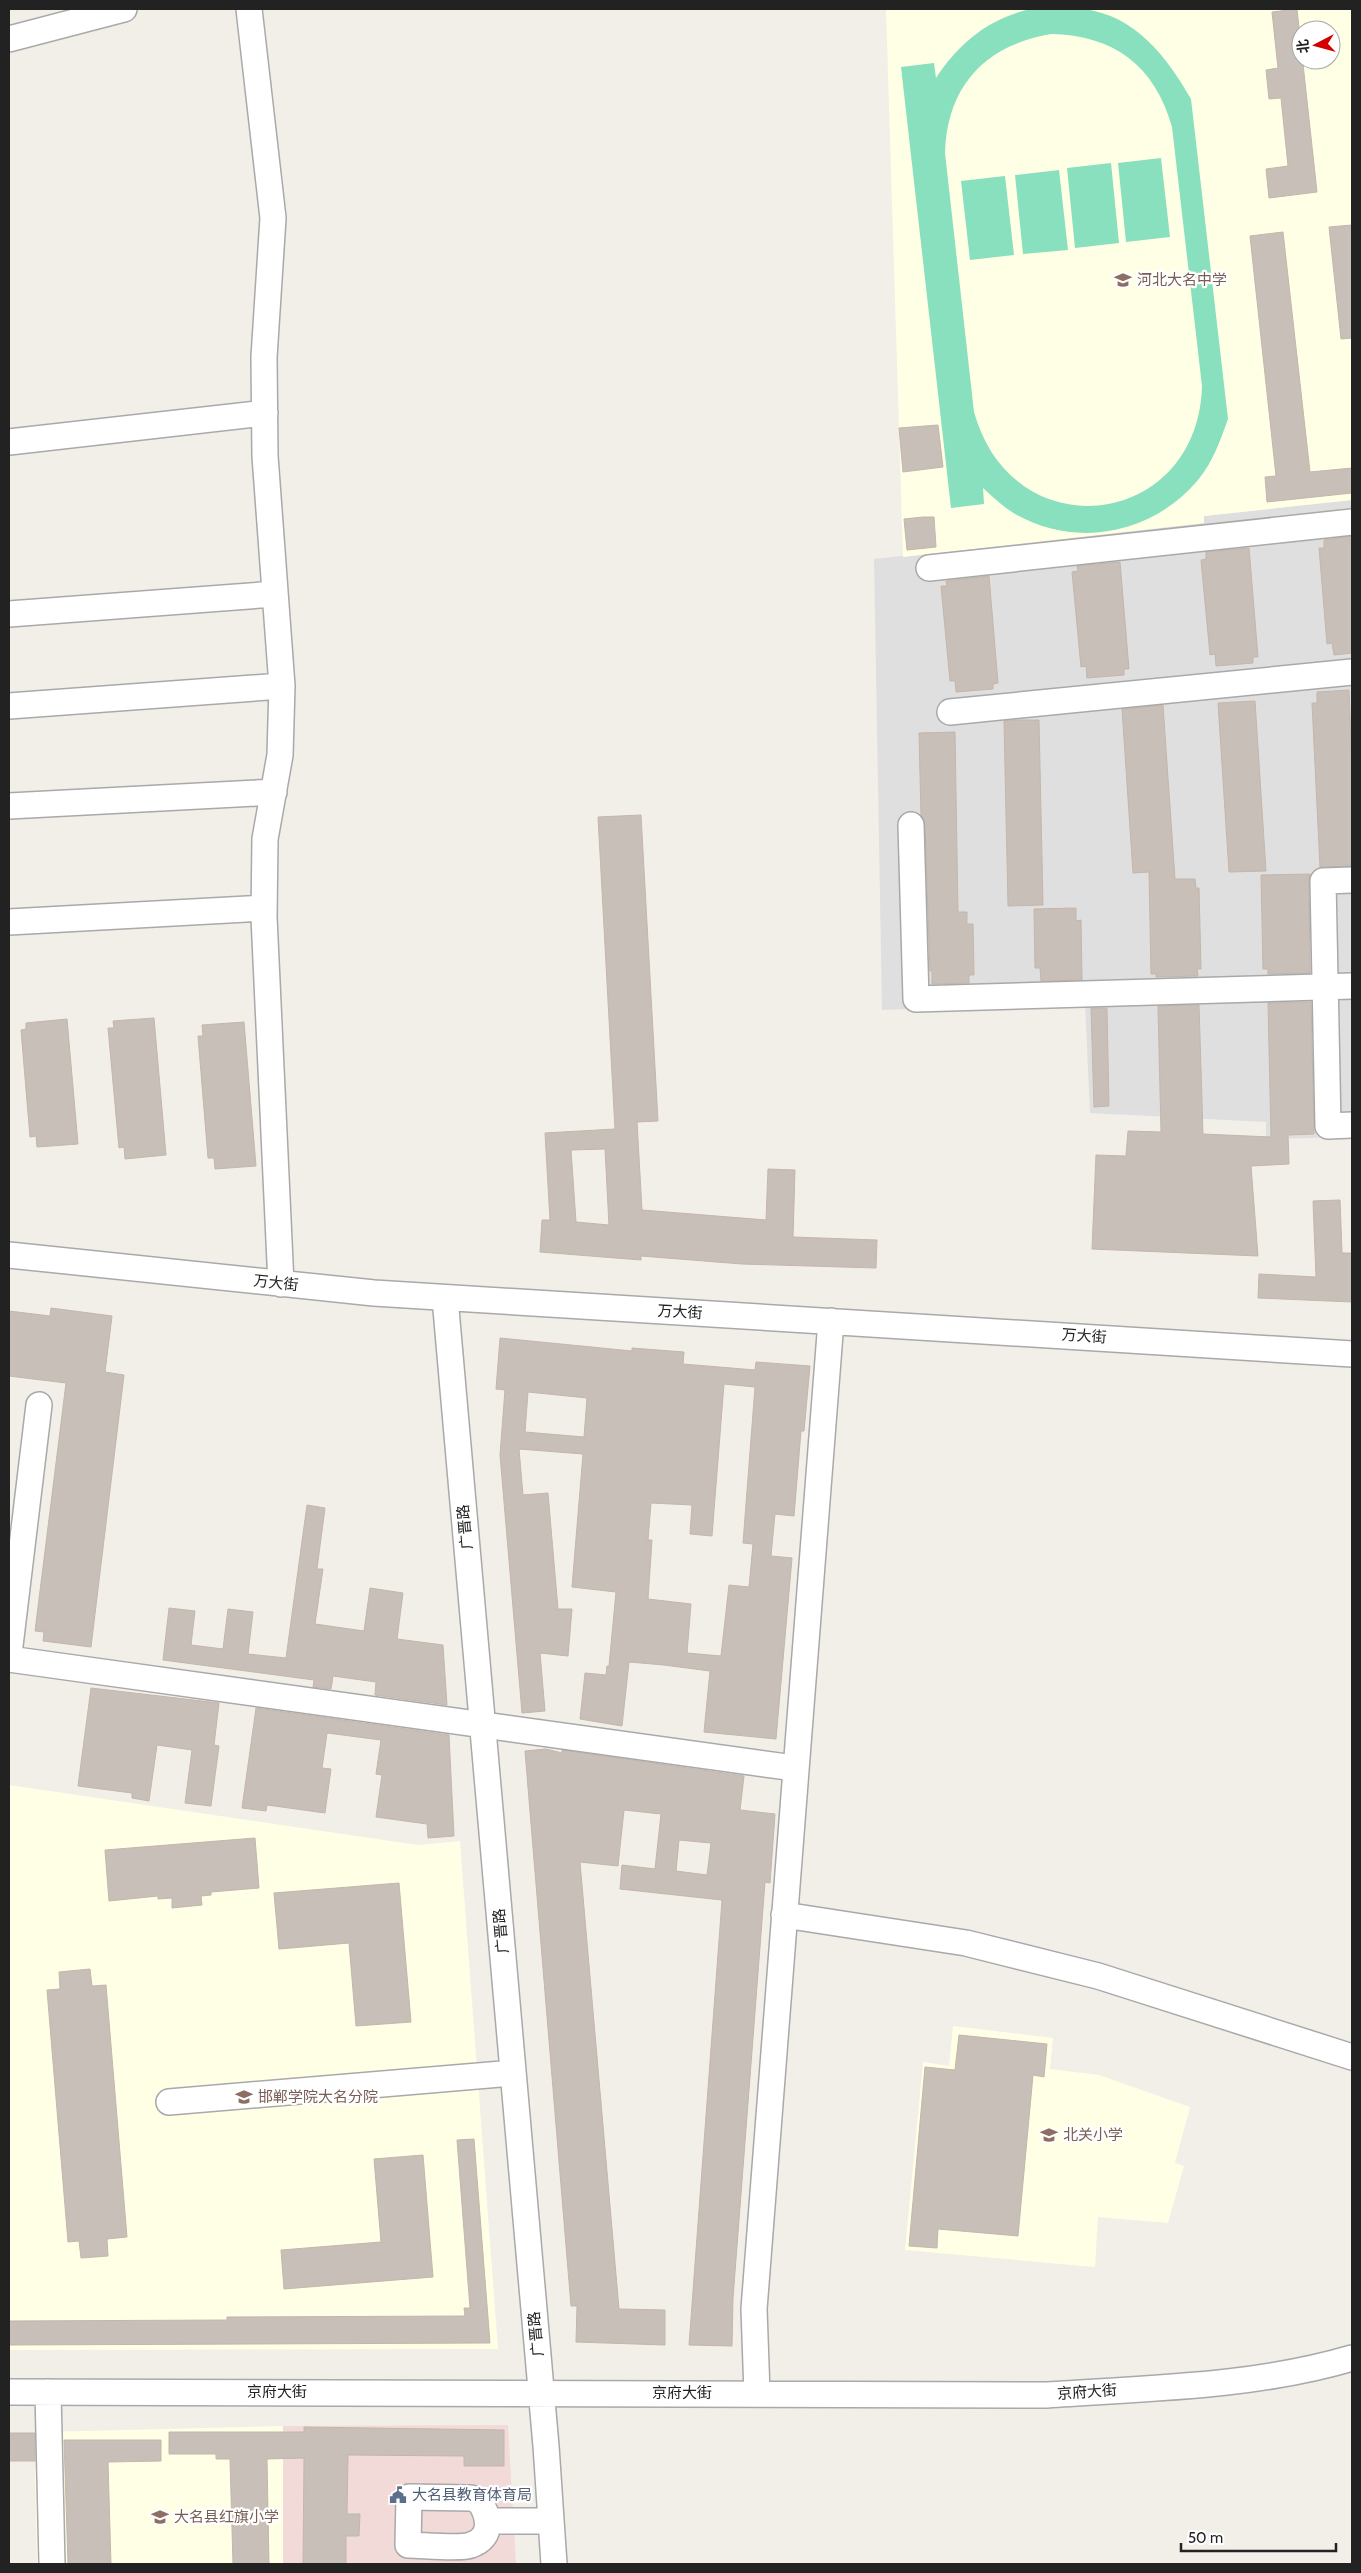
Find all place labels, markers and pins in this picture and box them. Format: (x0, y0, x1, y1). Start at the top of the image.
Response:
school or university icon: 河北大名中学 (1113, 270, 1133, 290)
place label: 河北大名中学 (1137, 271, 1227, 289)
school or university icon: 邯郸学院大名分院 (234, 2087, 254, 2107)
place label: 邯郸学院大名分院 (258, 2088, 378, 2106)
school or university icon: 北关小学 (1039, 2125, 1059, 2145)
place label: 北关小学 (1063, 2126, 1123, 2144)
public building icon: 大名县教育体育局 (388, 2485, 408, 2505)
place label: 大名县教育体育局 (412, 2486, 532, 2504)
school or university icon: 大名县红旗小学 (150, 2507, 170, 2527)
place label: 大名县红旗小学 (174, 2508, 279, 2526)

